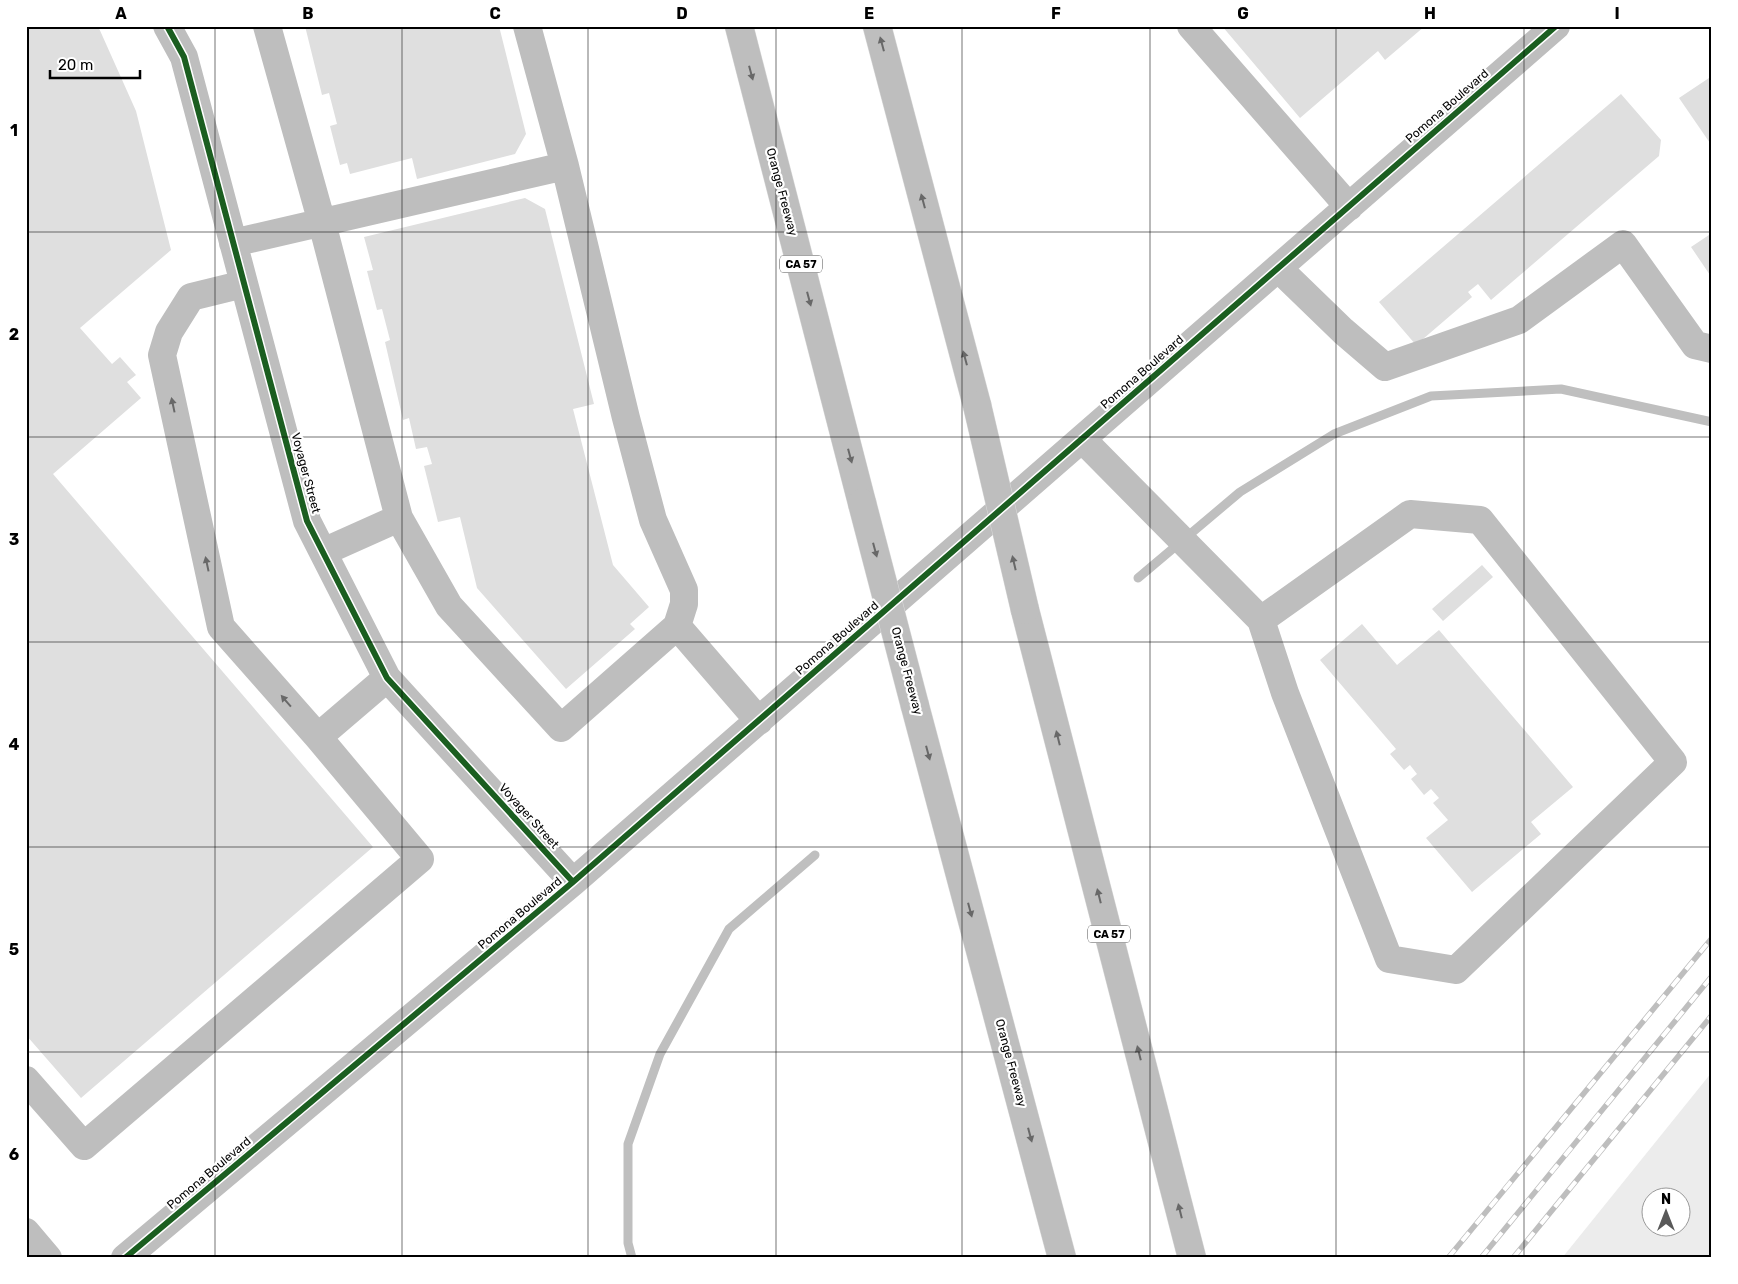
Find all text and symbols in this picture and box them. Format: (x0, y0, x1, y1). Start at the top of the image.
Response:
text: A (115, 4, 127, 23)
text: B (302, 4, 314, 23)
text: C (489, 4, 501, 23)
text: D (676, 4, 688, 23)
text: E (864, 4, 874, 23)
text: F (1051, 4, 1061, 23)
text: G (1237, 4, 1249, 23)
text: H (1424, 4, 1436, 23)
text: I (1614, 4, 1620, 23)
one-way arrow (877, 36, 885, 51)
scale bar (50, 48, 140, 80)
text: 20 m (58, 56, 93, 74)
one-way arrow (747, 66, 755, 81)
street label: Pomona Boulevard (1403, 66, 1491, 146)
text: 1 (10, 121, 18, 140)
street label: Orange Freeway (764, 147, 801, 238)
one-way arrow (919, 193, 927, 209)
road number: CA 57 (780, 255, 822, 272)
one-way arrow (806, 291, 814, 306)
text: 2 (9, 325, 19, 344)
street label: Pomona Boulevard (1098, 332, 1186, 412)
one-way arrow (960, 351, 968, 366)
one-way arrow (169, 398, 177, 413)
street label: Voyager Street (289, 431, 324, 515)
one-way arrow (846, 448, 854, 463)
text: 3 (9, 530, 19, 549)
one-way arrow (871, 542, 879, 557)
one-way arrow (1010, 555, 1018, 570)
one-way arrow (203, 557, 211, 572)
street label: Pomona Boulevard (793, 598, 881, 678)
street label: Orange Freeway (889, 626, 926, 717)
one-way arrow (280, 694, 291, 707)
one-way arrow (1054, 731, 1062, 746)
text: 4 (9, 735, 20, 754)
one-way arrow (924, 745, 932, 760)
street label: Voyager Street (496, 781, 562, 852)
street label: Pomona Boulevard (475, 874, 565, 952)
one-way arrow (1095, 888, 1103, 903)
one-way arrow (966, 902, 974, 917)
road number: CA 57 (1088, 926, 1130, 942)
text: 5 (9, 940, 19, 959)
street label: Orange Freeway (993, 1018, 1030, 1109)
one-way arrow (1135, 1046, 1143, 1061)
one-way arrow (1026, 1127, 1034, 1142)
street label: Pomona Boulevard (164, 1134, 254, 1212)
text: 6 (9, 1145, 19, 1164)
north arrow (1640, 1186, 1690, 1236)
text: N (1661, 1191, 1671, 1208)
one-way arrow (1175, 1203, 1183, 1218)

